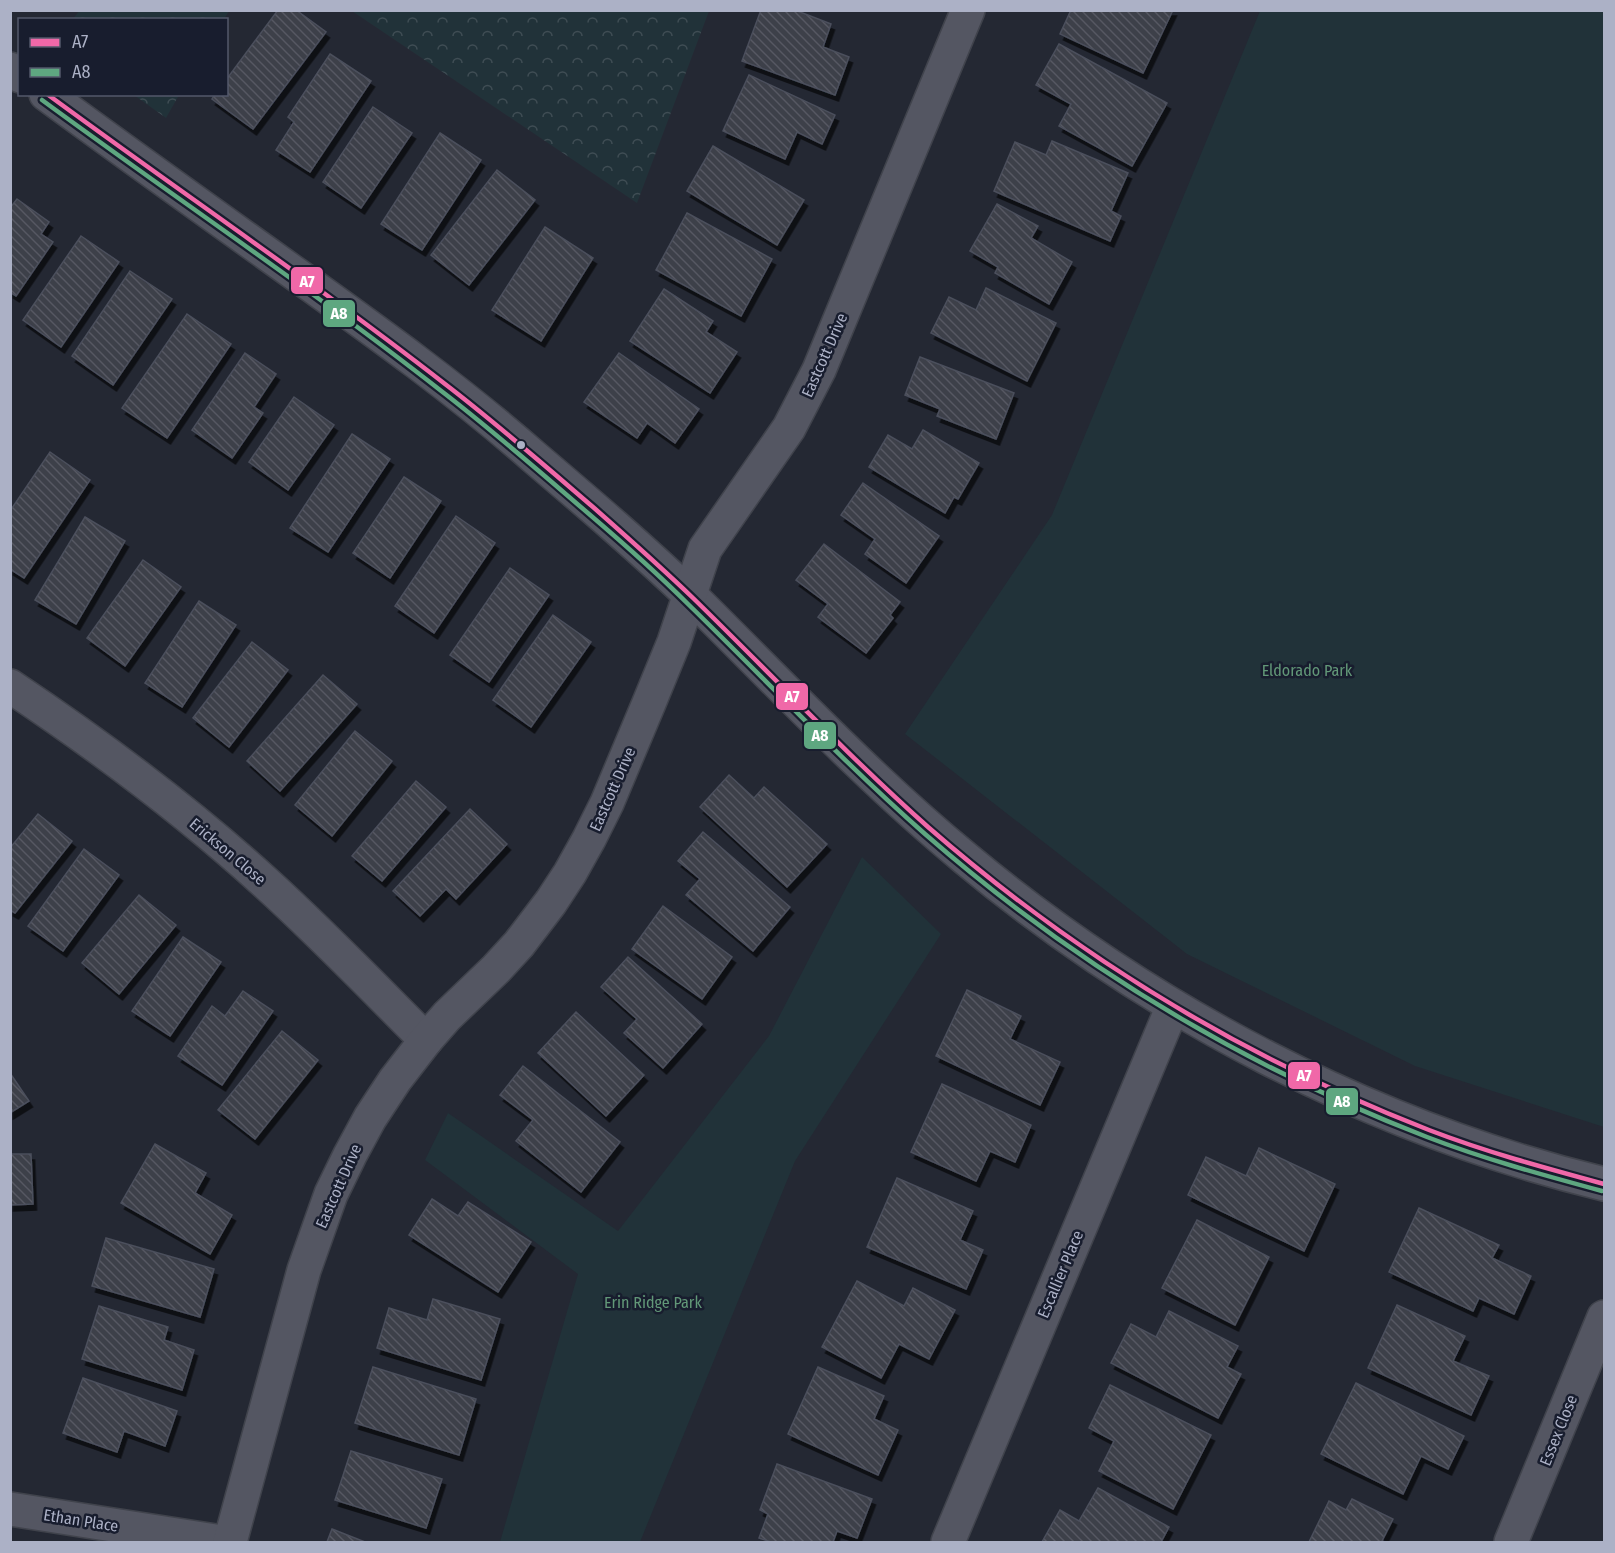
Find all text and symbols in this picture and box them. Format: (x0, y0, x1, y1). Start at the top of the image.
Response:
legend (18, 18, 228, 96)
text: A7 (72, 31, 88, 53)
text: A8 (72, 61, 90, 83)
line badge: A7 (290, 266, 324, 295)
text: A7 (298, 272, 315, 291)
line badge: A8 (322, 299, 356, 328)
text: A8 (329, 304, 348, 323)
street label: Eastcott Drive (797, 310, 851, 400)
unlabelled marker (515, 439, 527, 451)
park label: Eldorado Park (1262, 661, 1353, 680)
line badge: A7 (775, 682, 809, 711)
text: A7 (783, 687, 800, 706)
line badge: A8 (803, 721, 837, 750)
text: A8 (810, 726, 829, 745)
street label: Eastcott Drive (585, 744, 639, 834)
street label: Erickson Close (186, 814, 270, 889)
line badge: A7 (1287, 1061, 1321, 1090)
text: A7 (1295, 1066, 1312, 1085)
line badge: A8 (1325, 1087, 1359, 1116)
text: A8 (1332, 1092, 1351, 1111)
street label: Eastcott Drive (311, 1141, 365, 1231)
street label: Escallier Place (1034, 1228, 1087, 1321)
park label: Erin Ridge Park (604, 1293, 702, 1312)
street label: Essex Close (1536, 1392, 1581, 1468)
street label: Ethan Place (42, 1505, 120, 1536)

